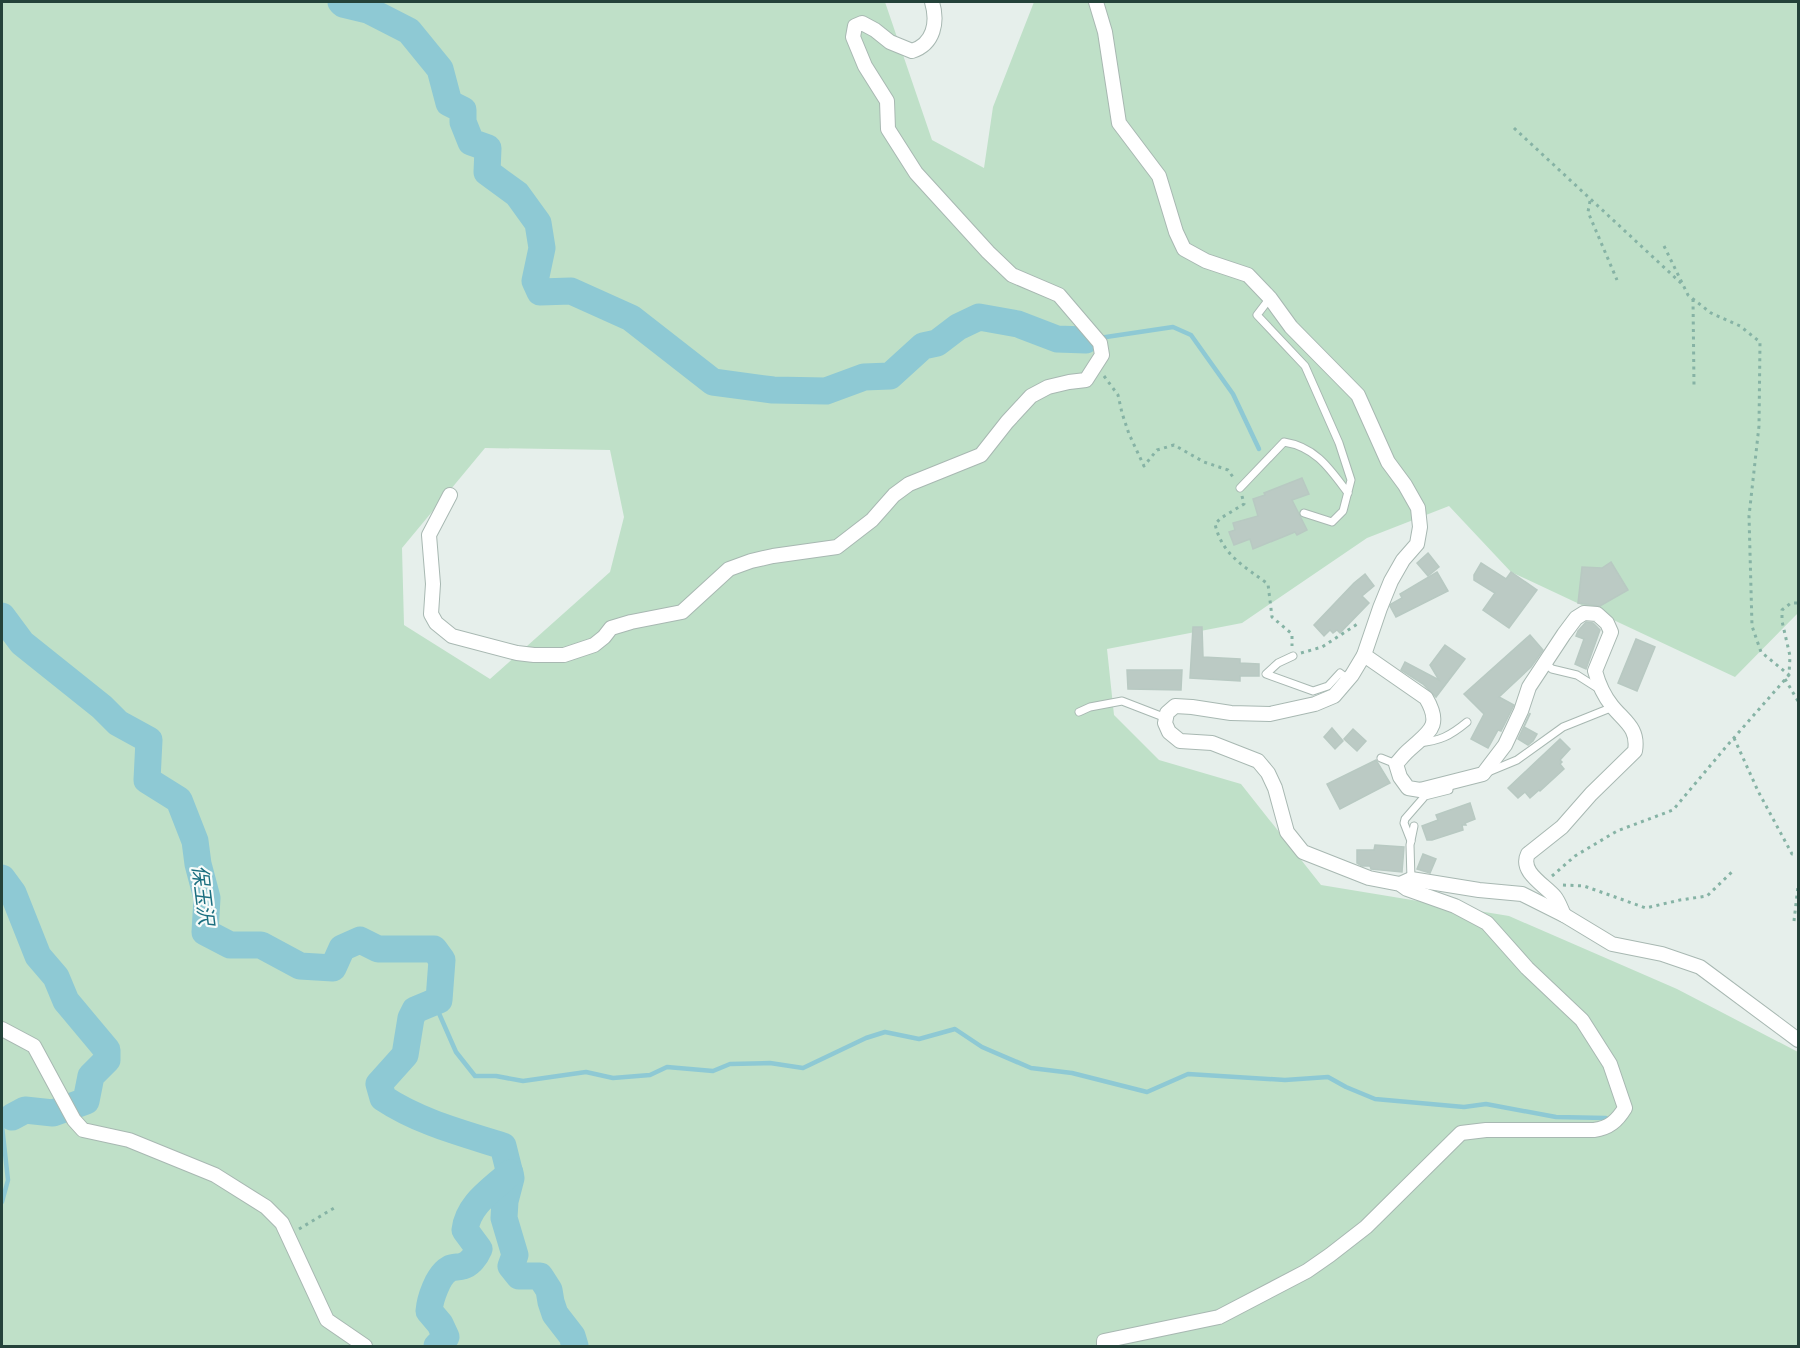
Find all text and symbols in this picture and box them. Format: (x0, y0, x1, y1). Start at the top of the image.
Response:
water label: 保玉沢 (186, 864, 220, 929)

